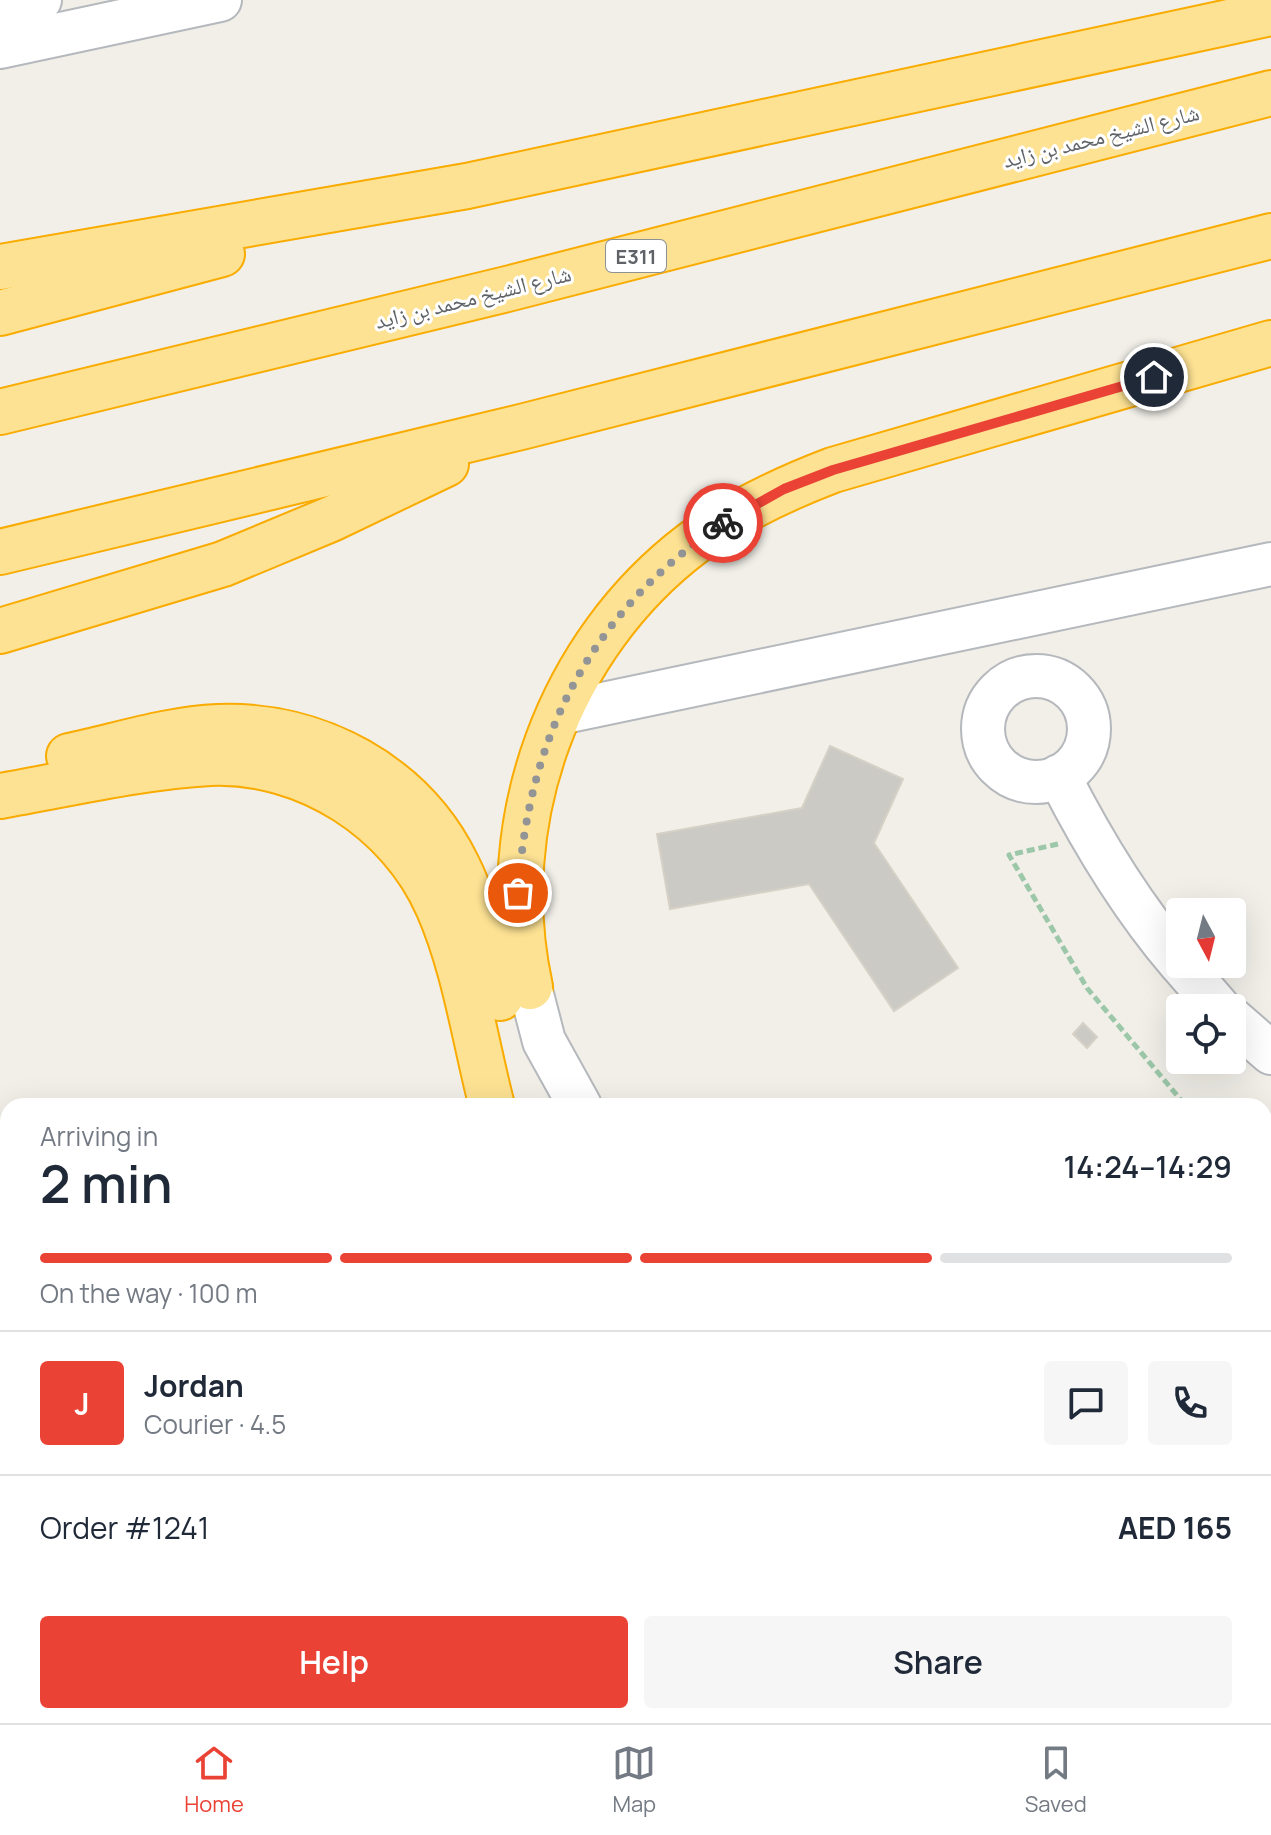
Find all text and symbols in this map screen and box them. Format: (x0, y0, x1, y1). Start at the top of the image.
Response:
street label: شارع الشيخ محمد بن زايد (1000, 97, 1202, 175)
road number: E311 (606, 240, 666, 272)
street label: شارع الشيخ محمد بن زايد (372, 258, 574, 336)
pin (1120, 343, 1188, 411)
icon: home (1132, 355, 1176, 399)
courier (683, 483, 763, 563)
icon: bike (701, 501, 745, 545)
pin (484, 859, 552, 927)
icon: bag (496, 871, 540, 915)
north arrow (1166, 898, 1246, 978)
map controls (1166, 898, 1246, 1074)
button: locate (1166, 994, 1246, 1074)
text: Arriving in (40, 1118, 158, 1154)
text: 14:24–14:29 (1064, 1146, 1232, 1187)
text: 2 min (40, 1148, 173, 1219)
text: On the way · 100 m (40, 1275, 258, 1311)
button: chat (1044, 1361, 1128, 1445)
button: phone (1148, 1361, 1232, 1445)
text: Jordan (144, 1365, 244, 1406)
text: J (74, 1383, 90, 1424)
text: Courier · 4.5 (144, 1406, 286, 1442)
text: Order #1241 (40, 1507, 210, 1548)
text: AED 165 (1118, 1507, 1232, 1548)
button: Help (40, 1616, 628, 1708)
button: Share (644, 1616, 1232, 1708)
tab: Home (184, 1741, 244, 1819)
tab: Map (612, 1741, 656, 1819)
tab: Saved (1025, 1741, 1087, 1819)

